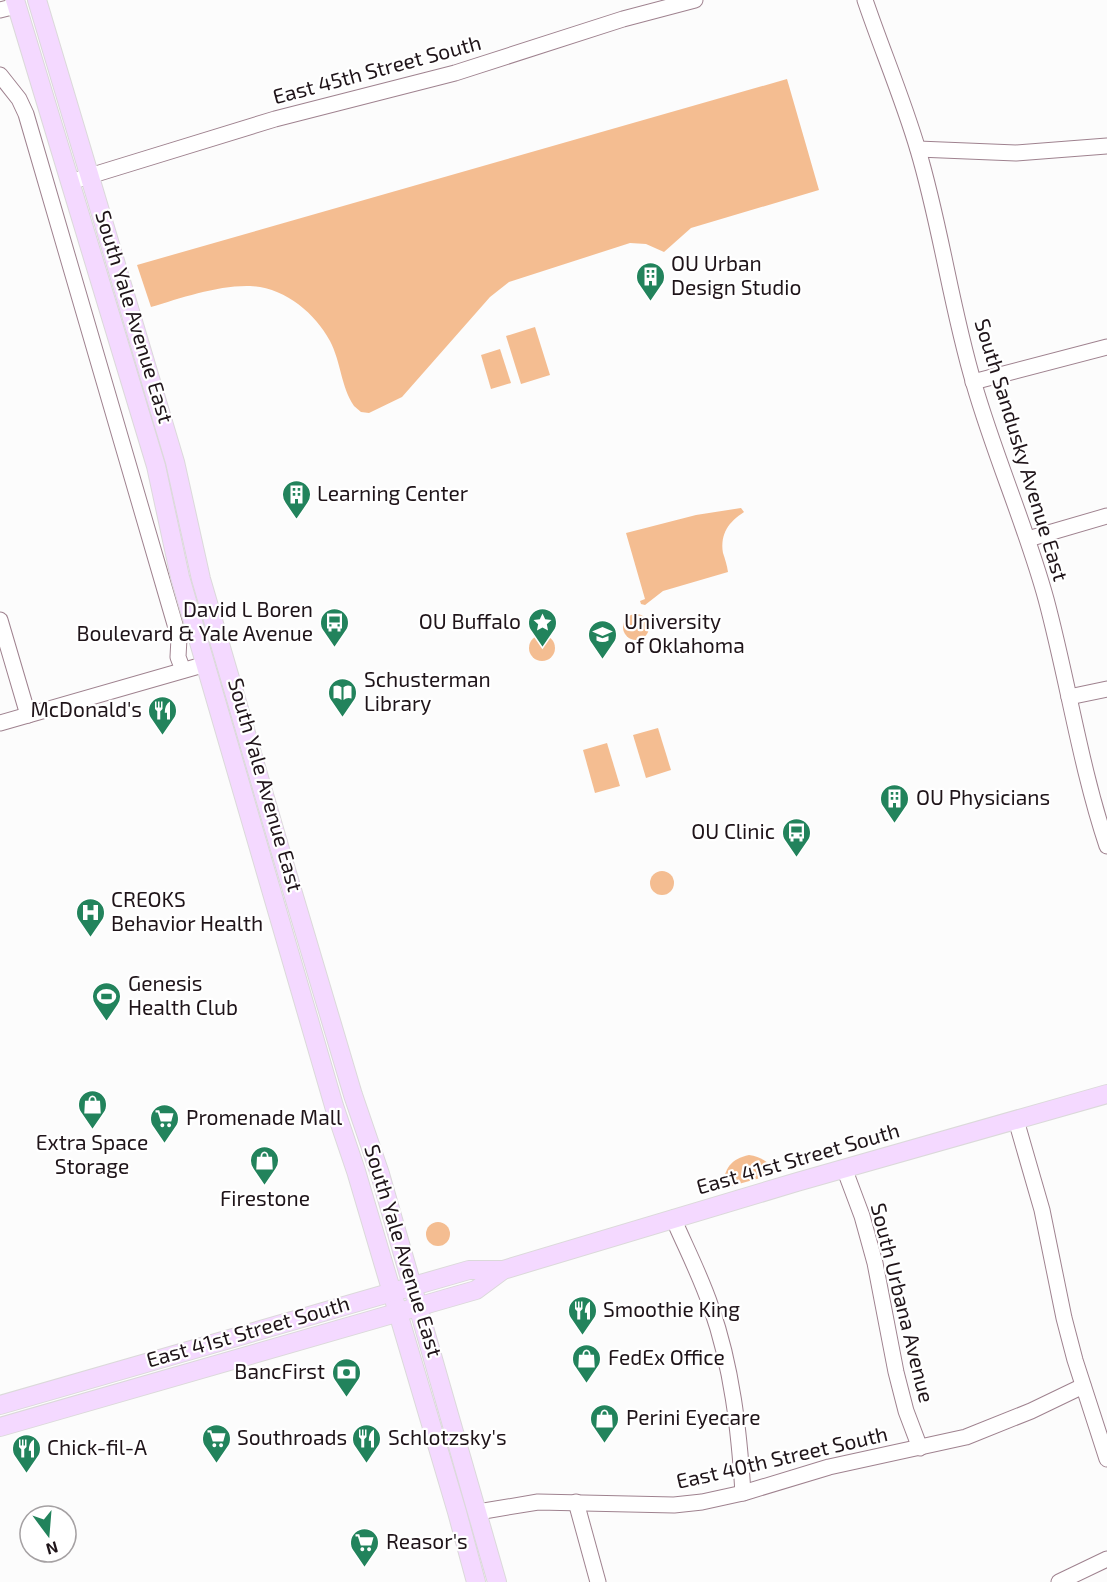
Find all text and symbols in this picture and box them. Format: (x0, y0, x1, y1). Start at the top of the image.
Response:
street label: East 45th Street South (270, 29, 484, 108)
street label: South Yale Avenue East (91, 207, 180, 426)
place label: OU Urban Design Studio (671, 250, 802, 299)
building icon: OU Urban Design Studio (634, 260, 666, 302)
street label: South Sandusky Avenue East (971, 315, 1074, 584)
building icon: Learning Center (280, 478, 312, 520)
place label: Learning Center (317, 480, 469, 505)
place label: David L Boren Boulevard & Yale Avenue (76, 596, 313, 645)
bus stop icon: David L Boren Boulevard & Yale Avenue (318, 606, 350, 648)
place icon: OU Buffalo (526, 606, 558, 648)
place label: OU Buffalo (419, 608, 521, 633)
place label: University of Oklahoma (624, 608, 745, 657)
school or university icon: University of Oklahoma (587, 618, 619, 660)
place label: Schusterman Library (364, 666, 491, 715)
street label: South Yale Avenue East (224, 675, 309, 894)
library icon: Schusterman Library (327, 676, 359, 718)
restaurant icon: McDonald's (147, 694, 179, 736)
place label: McDonald's (30, 696, 142, 721)
building icon: OU Physicians (879, 782, 911, 824)
place label: OU Physicians (916, 784, 1050, 809)
bus stop icon: OU Clinic (780, 816, 812, 858)
place label: OU Clinic (691, 818, 775, 843)
place label: CREOKS Behavior Health (111, 886, 263, 935)
hospital icon: CREOKS Behavior Health (74, 896, 106, 938)
place label: Genesis Health Club (128, 970, 238, 1019)
sports icon: Genesis Health Club (91, 980, 123, 1022)
shop icon: Extra Space Storage (76, 1088, 108, 1130)
supermarket icon: Promenade Mall (149, 1102, 181, 1144)
place label: Promenade Mall (186, 1104, 343, 1129)
street label: East 41st Street South (693, 1117, 902, 1199)
place label: Extra Space Storage (36, 1129, 148, 1178)
street label: South Yale Avenue East (360, 1141, 449, 1360)
shop icon: Firestone (249, 1144, 281, 1186)
place label: Firestone (220, 1185, 310, 1210)
street label: South Urbana Avenue (867, 1200, 940, 1405)
street label: East 41st Street South (143, 1290, 352, 1372)
restaurant icon: Smoothie King (566, 1294, 598, 1336)
place label: Smoothie King (603, 1296, 740, 1321)
shop icon: FedEx Office (571, 1342, 603, 1384)
place label: FedEx Office (608, 1344, 725, 1369)
bank icon: BancFirst (330, 1356, 362, 1398)
place label: BancFirst (234, 1358, 325, 1383)
shop icon: Perini Eyecare (589, 1402, 621, 1444)
place label: Perini Eyecare (626, 1404, 761, 1429)
street label: East 40th Street South (674, 1420, 890, 1493)
supermarket icon: Southroads (200, 1422, 232, 1464)
restaurant icon: Schlotzsky's (351, 1422, 383, 1464)
place label: Southroads (237, 1424, 347, 1449)
place label: Schlotzsky's (388, 1424, 507, 1449)
restaurant icon: Chick-fil-A (10, 1432, 42, 1474)
place label: Chick-fil-A (47, 1434, 147, 1459)
north arrow (18, 1504, 78, 1564)
supermarket icon: Reasor's (349, 1526, 381, 1568)
place label: Reasor's (386, 1528, 468, 1553)
text: N (44, 1538, 60, 1560)

